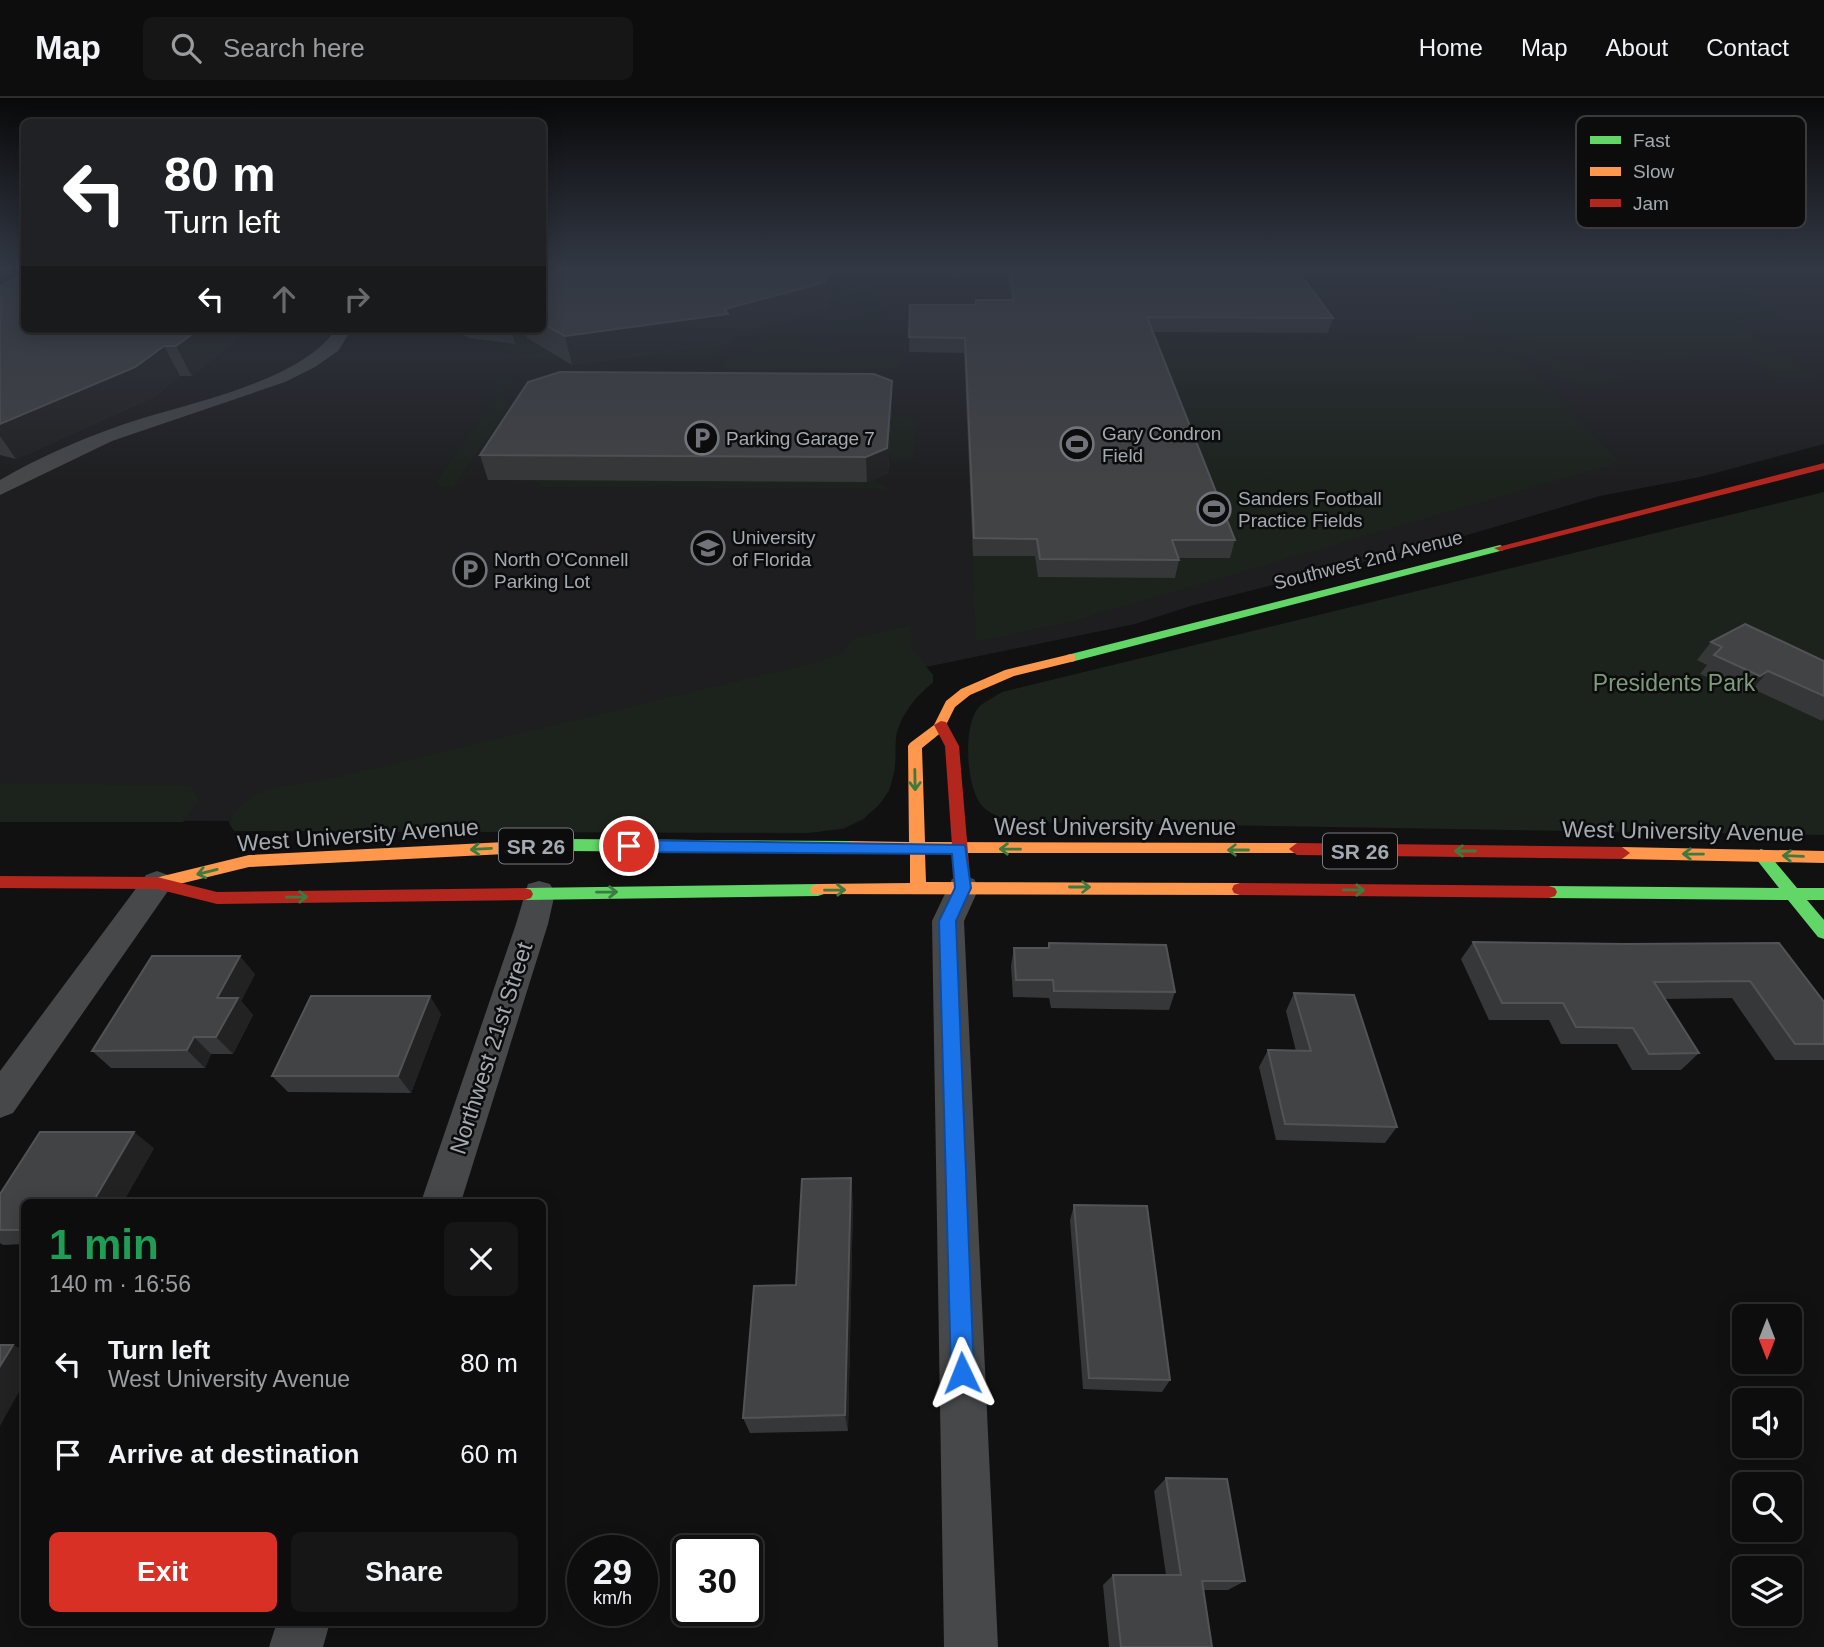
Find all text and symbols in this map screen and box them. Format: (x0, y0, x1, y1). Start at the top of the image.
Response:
search box (143, 17, 633, 80)
text: Map (35, 29, 101, 66)
icon: search (167, 29, 205, 67)
text: Search here (223, 33, 365, 63)
text: Home (1419, 34, 1483, 61)
text: Map (1521, 34, 1568, 61)
text: About (1606, 34, 1668, 61)
text: Contact (1706, 34, 1789, 61)
legend (1576, 116, 1806, 228)
text: Fast (1633, 130, 1671, 151)
icon: left (49, 147, 140, 238)
text: 80 m (164, 147, 276, 201)
text: Slow (1633, 161, 1674, 182)
text: Jam (1633, 193, 1669, 214)
text: Turn left (164, 204, 280, 240)
icon: left (192, 280, 230, 318)
icon: ahead (265, 280, 303, 318)
icon: right (338, 280, 376, 318)
parking icon: Parking Garage 7 (683, 419, 721, 457)
place label: Gary Condron Field (1102, 423, 1221, 466)
sports icon: Gary Condron Field (1058, 425, 1096, 463)
place label: Parking Garage 7 (726, 428, 875, 449)
place label: Sanders Football Practice Fields (1238, 488, 1382, 531)
sports icon: Sanders Football Practice Fields (1195, 490, 1233, 528)
street label: Southwest 2nd Avenue (1271, 526, 1465, 594)
place label: University of Florida (732, 527, 816, 570)
school or university icon: University of Florida (689, 529, 727, 567)
place label: North O'Connell Parking Lot (494, 549, 629, 592)
parking icon: North O'Connell Parking Lot (451, 551, 489, 589)
park label: Presidents Park (1593, 670, 1756, 696)
one-way arrow (909, 768, 922, 791)
street label: West University Avenue (236, 814, 480, 856)
street label: West University Avenue (994, 814, 1236, 840)
pin (599, 816, 659, 876)
street label: West University Avenue (1562, 816, 1804, 846)
icon: arrive (610, 827, 648, 865)
road number: SR 26 (499, 828, 573, 864)
road number: SR 26 (1323, 834, 1397, 868)
one-way arrow (999, 842, 1022, 856)
one-way arrow (471, 843, 493, 856)
one-way arrow (1227, 843, 1250, 857)
one-way arrow (1454, 844, 1477, 858)
one-way arrow (1682, 847, 1705, 861)
one-way arrow (1781, 849, 1804, 862)
one-way arrow (196, 866, 218, 879)
one-way arrow (1068, 880, 1091, 894)
one-way arrow (823, 883, 846, 897)
one-way arrow (1342, 883, 1365, 896)
one-way arrow (596, 885, 619, 899)
one-way arrow (286, 890, 309, 904)
street label: Northwest 21st Street (444, 938, 538, 1157)
text: 1 min (49, 1221, 159, 1268)
button: close (444, 1222, 518, 1296)
text: 140 m · 16:56 (49, 1271, 191, 1297)
north arrow (1732, 1304, 1802, 1374)
map controls (1732, 1304, 1802, 1626)
text: Turn left (108, 1335, 210, 1365)
position arrow (925, 1336, 999, 1410)
icon: left (49, 1345, 87, 1383)
text: 80 m (460, 1348, 518, 1378)
text: West University Avenue (108, 1366, 350, 1392)
button: sound (1732, 1388, 1802, 1458)
icon: arrive (49, 1436, 87, 1474)
text: Arrive at destination (108, 1439, 359, 1469)
text: 60 m (460, 1439, 518, 1469)
button: search (1732, 1472, 1802, 1542)
button: Exit (49, 1532, 277, 1612)
button: Share (291, 1532, 518, 1612)
speed limit sign: 30 (672, 1535, 763, 1626)
text: 29 (593, 1552, 632, 1591)
button: layers (1732, 1556, 1802, 1626)
text: km/h (593, 1588, 632, 1608)

